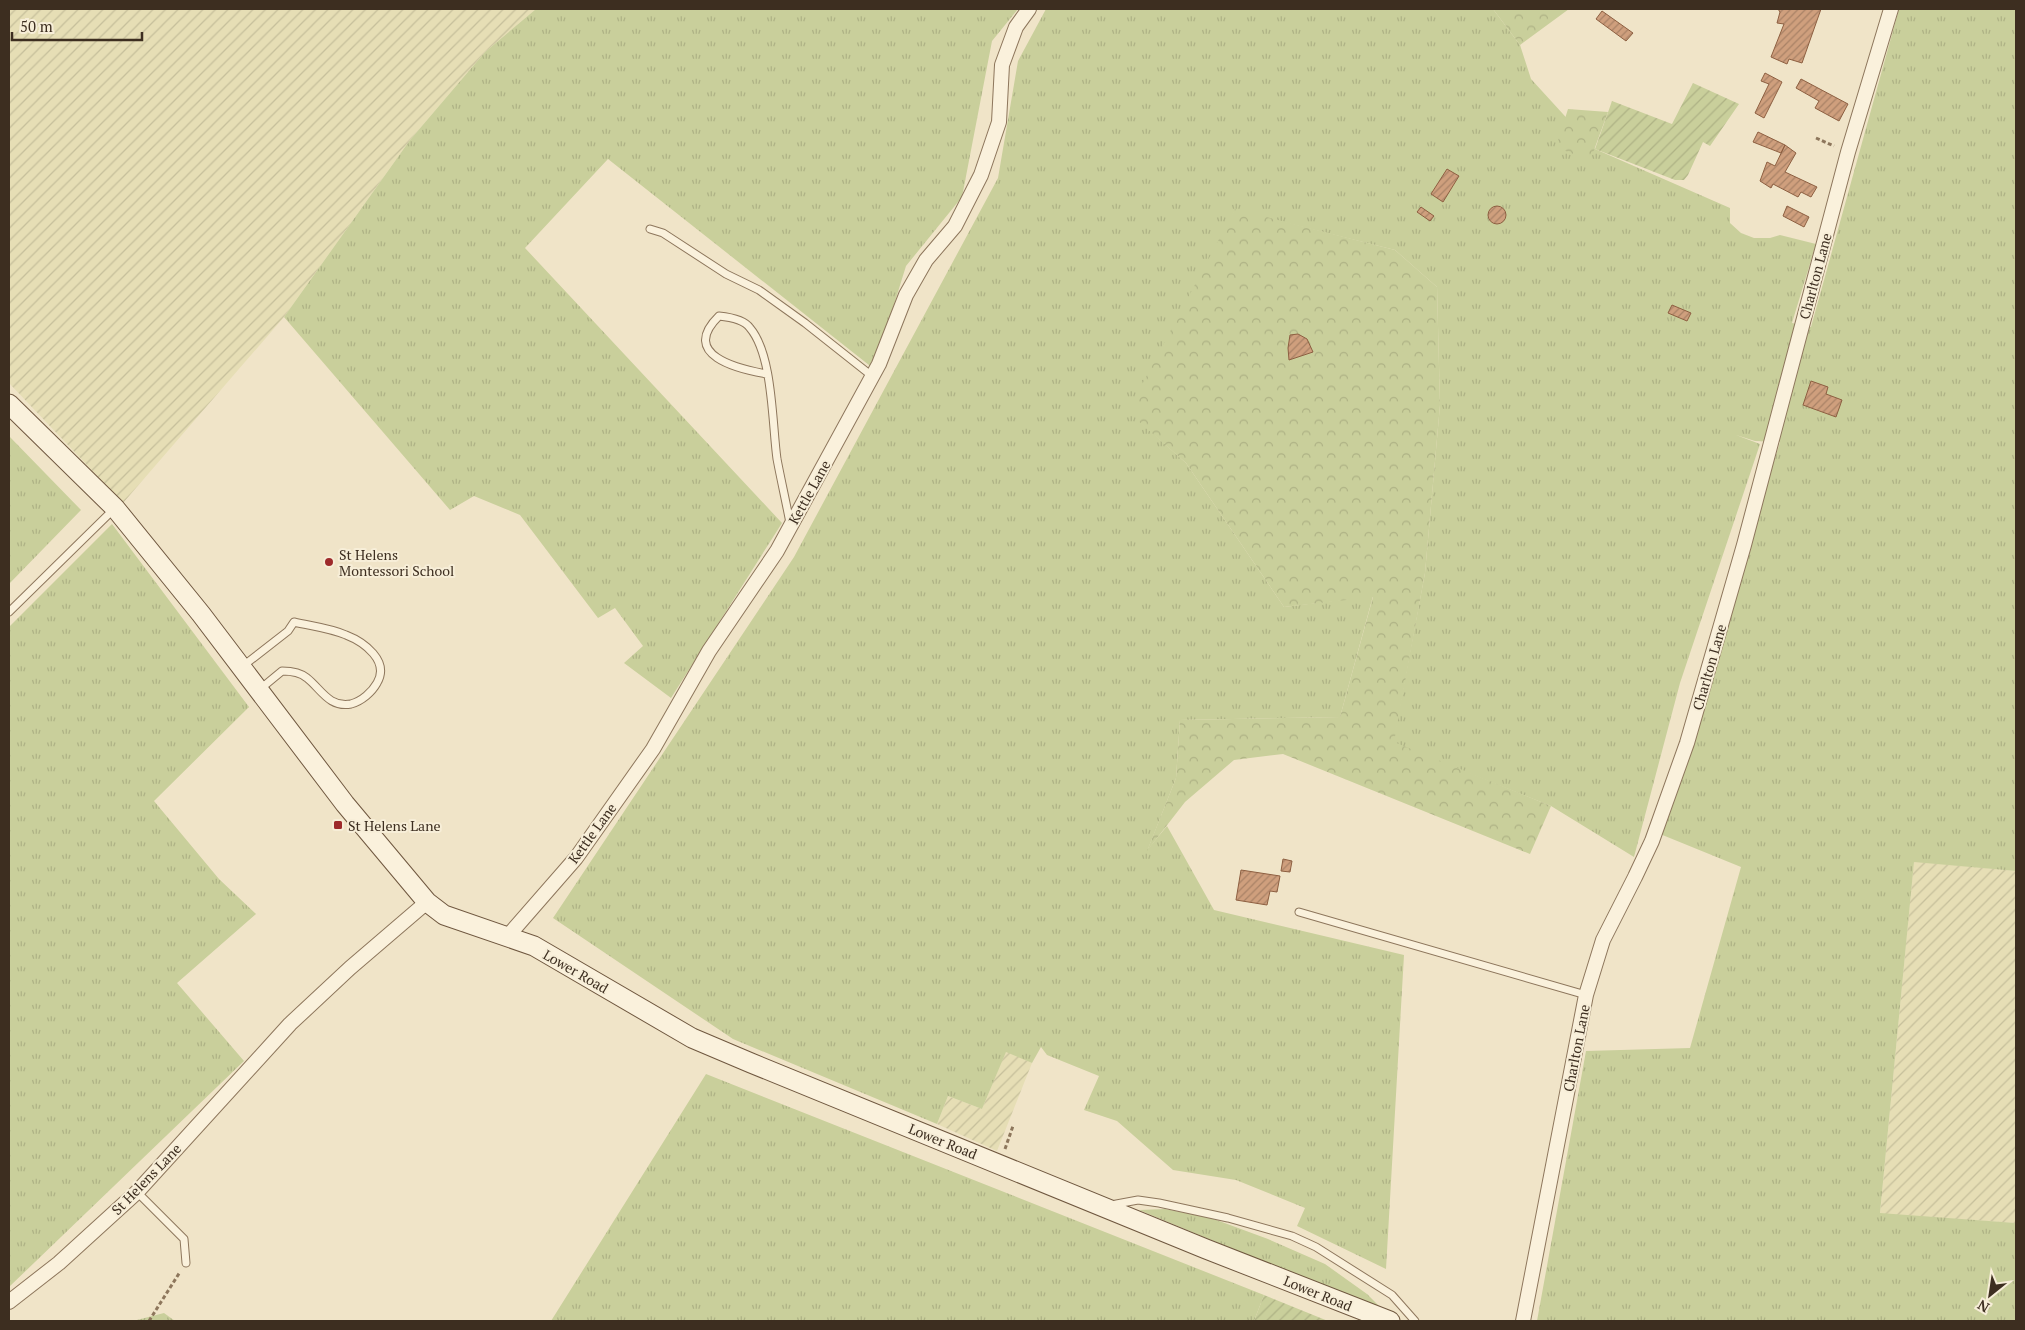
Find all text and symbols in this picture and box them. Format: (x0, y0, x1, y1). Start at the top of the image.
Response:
scale bar (12, 10, 142, 42)
text: 50 m (20, 16, 53, 36)
street label: Charlton Lane (1794, 231, 1836, 321)
street label: Kettle Lane (784, 457, 834, 527)
place label: St Helens Montessori School (339, 545, 454, 580)
marker: St Helens Montessori School (323, 556, 335, 568)
street label: Charlton Lane (1688, 622, 1730, 712)
street label: Kettle Lane (564, 799, 620, 867)
place label: St Helens Lane (348, 816, 440, 835)
marker: St Helens Lane (332, 819, 344, 831)
street label: Lower Road (540, 945, 612, 997)
street label: Charlton Lane (1558, 1003, 1594, 1093)
street label: Lower Road (906, 1119, 980, 1163)
street label: St Helens Lane (107, 1139, 185, 1219)
north arrow (1965, 1270, 2015, 1320)
street label: Lower Road (1281, 1271, 1355, 1315)
text: N (1974, 1296, 1993, 1318)

